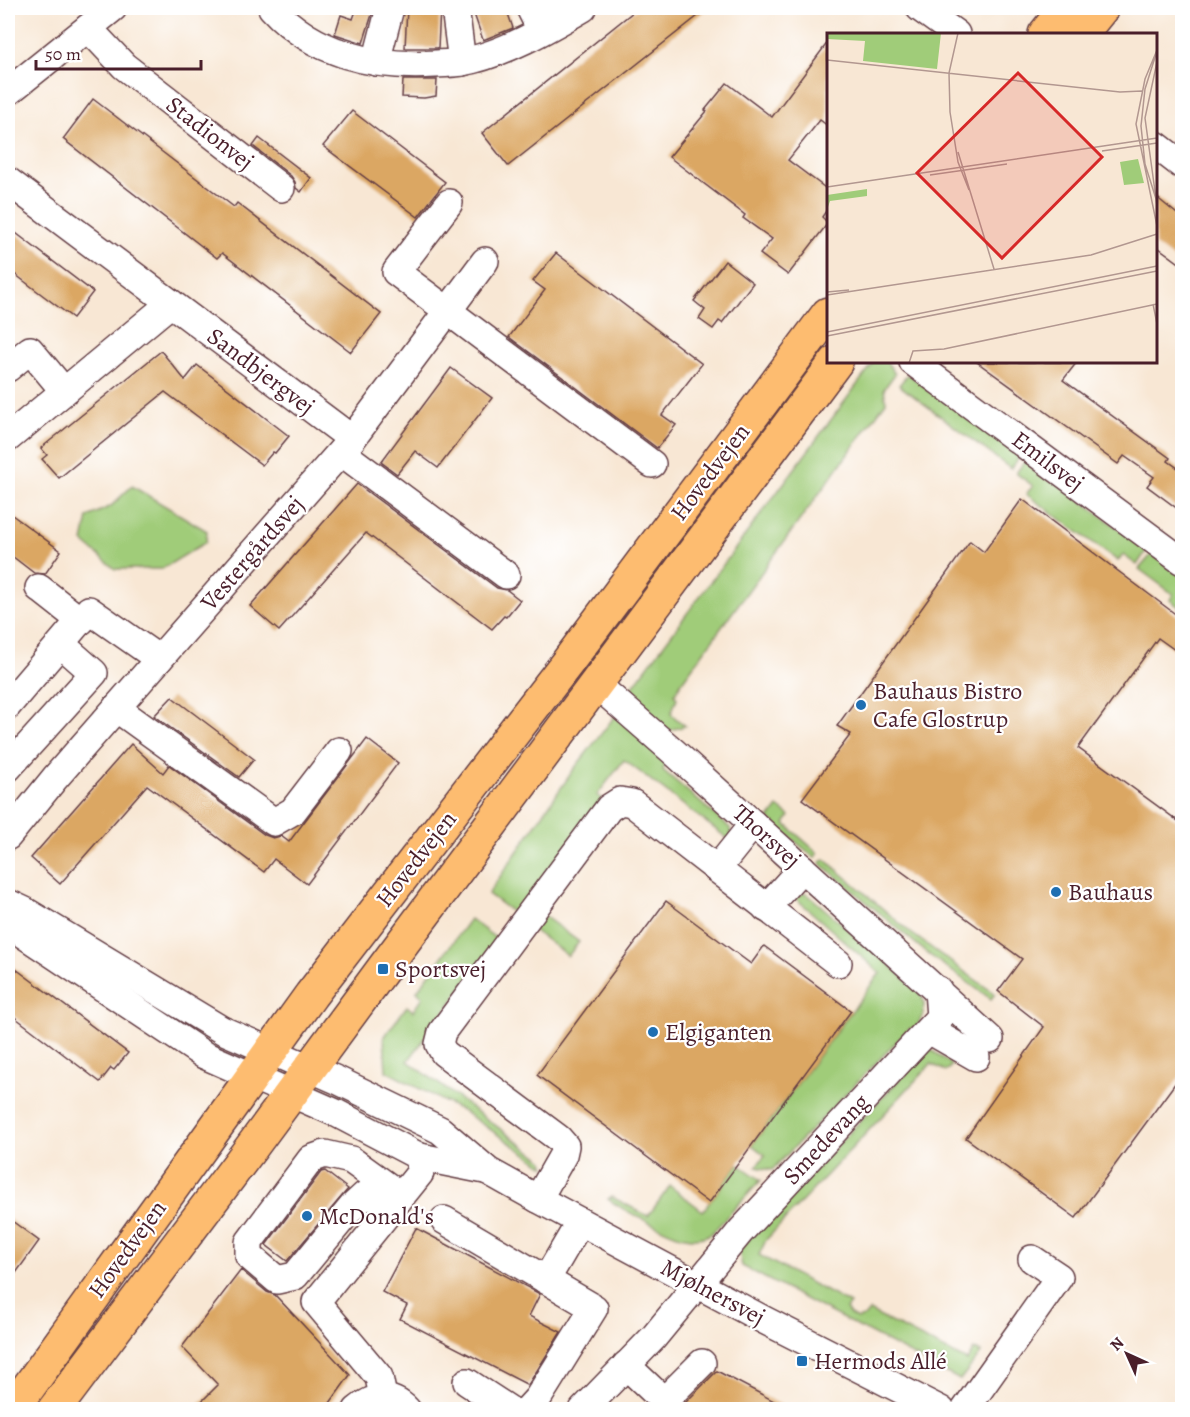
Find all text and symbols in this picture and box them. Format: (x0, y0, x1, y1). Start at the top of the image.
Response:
scale bar (36, 33, 201, 71)
inset map (827, 33, 1157, 363)
text: 50 m (45, 42, 81, 66)
street label: Stadionvej (159, 89, 261, 177)
street label: Sandbjergvej (201, 320, 321, 422)
street label: Hovedvejen (663, 417, 757, 527)
street label: Emilsvej (1005, 423, 1091, 499)
street label: Vestergårdsvej (193, 489, 311, 618)
place label: Bauhaus Bistro Cafe Glostrup (873, 675, 1022, 735)
marker: Bauhaus Bistro Cafe Glostrup (854, 698, 868, 712)
street label: Thorsvej (726, 797, 808, 875)
street label: Hovedvejen (368, 804, 464, 914)
place label: Bauhaus (1068, 876, 1153, 908)
marker: Bauhaus (1049, 885, 1063, 899)
place label: Sportsvej (395, 953, 486, 985)
marker: Sportsvej (376, 962, 390, 976)
place label: Elgiganten (665, 1016, 772, 1048)
marker: Elgiganten (646, 1025, 660, 1039)
street label: Smedevang (776, 1087, 876, 1191)
street label: Hovedvejen (81, 1193, 173, 1305)
place label: McDonald's (319, 1200, 434, 1232)
marker: McDonald's (300, 1209, 314, 1223)
street label: Mjølnersvej (655, 1251, 771, 1333)
north arrow (1097, 1324, 1157, 1384)
text: N (1105, 1332, 1129, 1356)
place label: Hermods Allé (814, 1345, 947, 1377)
marker: Hermods Allé (795, 1354, 809, 1368)

